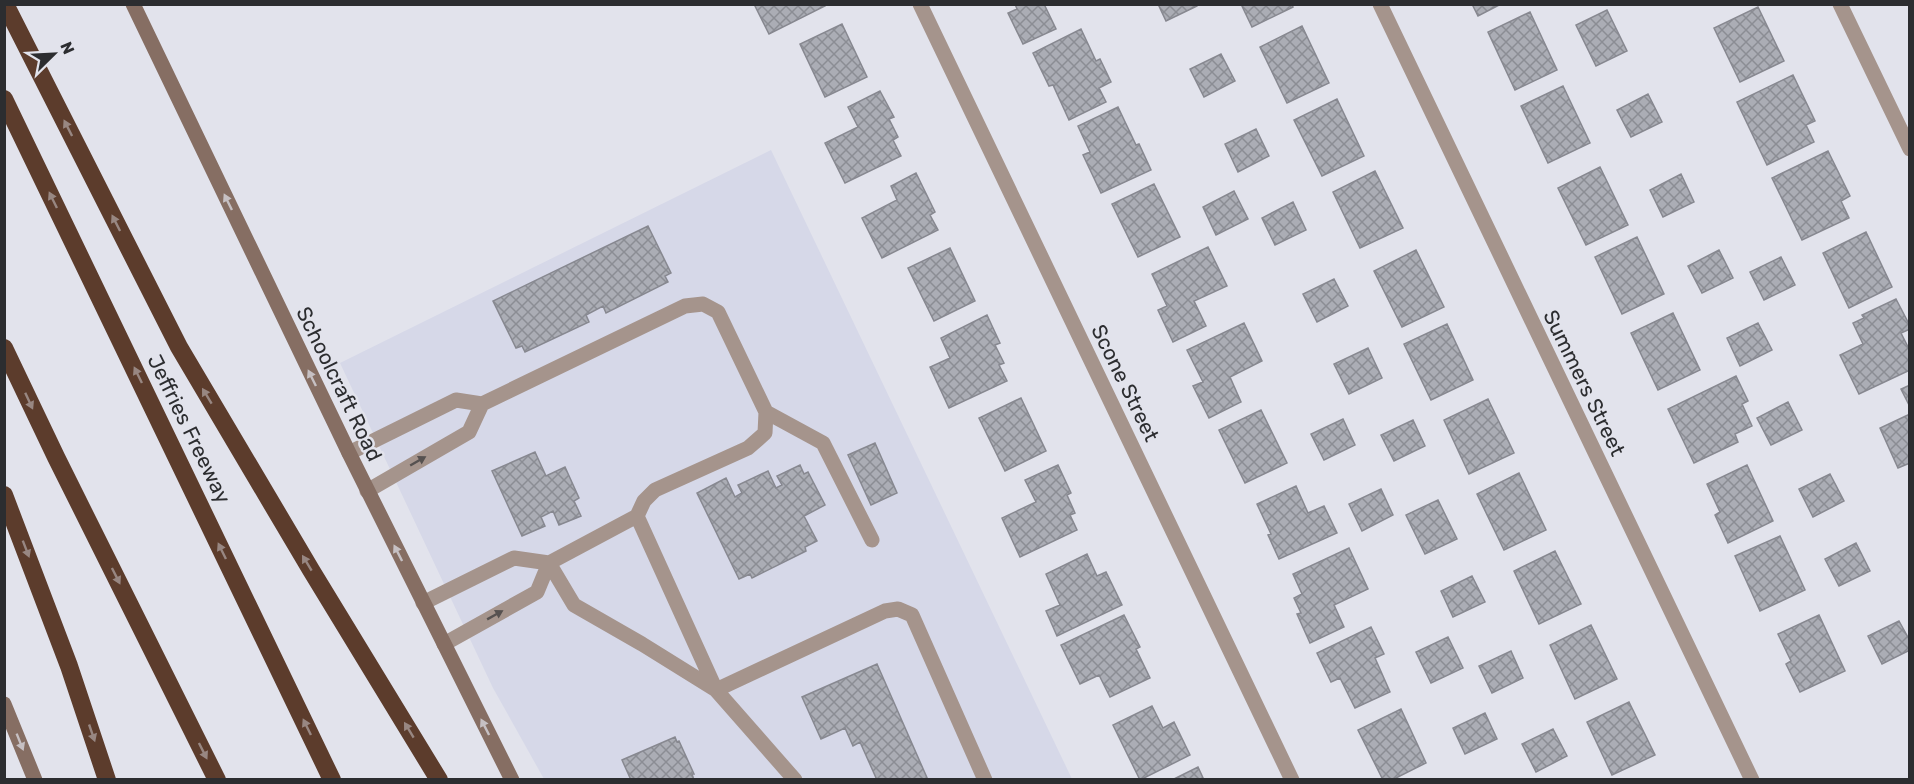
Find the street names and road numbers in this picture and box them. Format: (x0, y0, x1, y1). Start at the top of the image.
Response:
street label: Schoolcraft Road (291, 302, 388, 465)
street label: Summers Street (1538, 306, 1631, 460)
street label: Scone Street (1086, 320, 1165, 445)
street label: Jeffries Freeway (143, 350, 237, 508)

